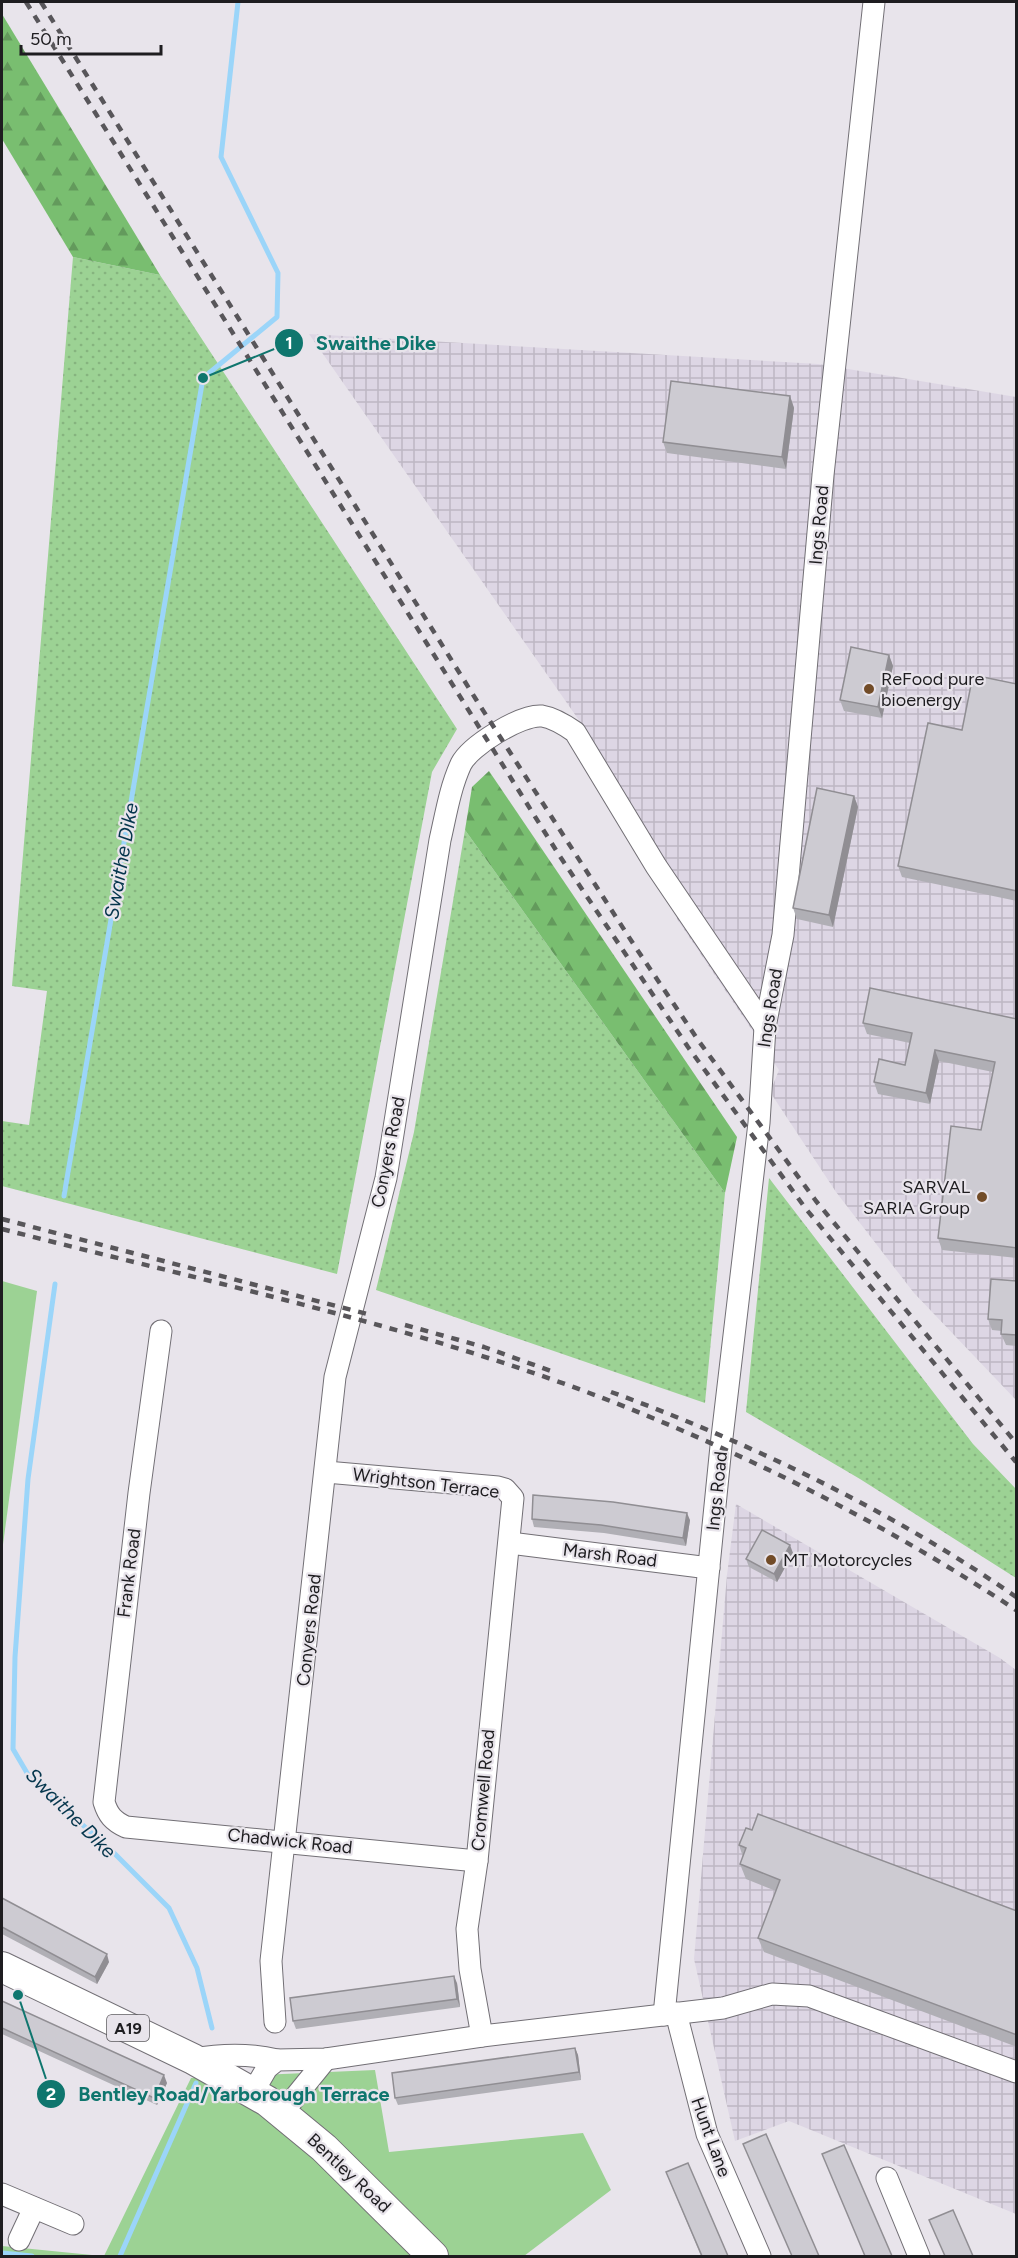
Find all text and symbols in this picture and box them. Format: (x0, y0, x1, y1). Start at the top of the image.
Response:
scale bar (21, 18, 160, 56)
text: 50 m (30, 28, 72, 50)
callout: Swaithe Dike (274, 324, 448, 362)
text: Swaithe Dike (316, 331, 436, 355)
text: 1 (285, 332, 293, 354)
street label: Ings Road (805, 484, 833, 566)
place label: ReFood pure bioenergy (881, 668, 984, 711)
marker: ReFood pure bioenergy (862, 682, 876, 696)
water label: Swaithe Dike (99, 801, 143, 921)
street label: Ings Road (753, 967, 787, 1049)
street label: Conyers Road (366, 1095, 410, 1209)
place label: SARVAL SARIA Group (863, 1176, 971, 1219)
marker: SARVAL SARIA Group (975, 1190, 989, 1204)
street label: Ings Road (702, 1450, 732, 1532)
street label: Wrightson Terrace (351, 1463, 501, 1503)
street label: Frank Road (113, 1527, 145, 1619)
street label: Marsh Road (562, 1538, 658, 1572)
place label: MT Motorcycles (783, 1549, 912, 1571)
marker: MT Motorcycles (764, 1553, 778, 1567)
street label: Conyers Road (292, 1573, 326, 1687)
street label: Cromwell Road (467, 1728, 499, 1852)
water label: Swaithe Dike (21, 1763, 121, 1863)
street label: Chadwick Road (226, 1824, 354, 1858)
road number: A19 (107, 2015, 149, 2041)
callout: Bentley Road/Yarborough Terrace (36, 2075, 402, 2113)
text: Bentley Road/Yarborough Terrace (78, 2082, 390, 2106)
text: 2 (46, 2083, 56, 2105)
street label: Hunt Lane (686, 2094, 736, 2180)
street label: Bentley Road (303, 2129, 395, 2217)

